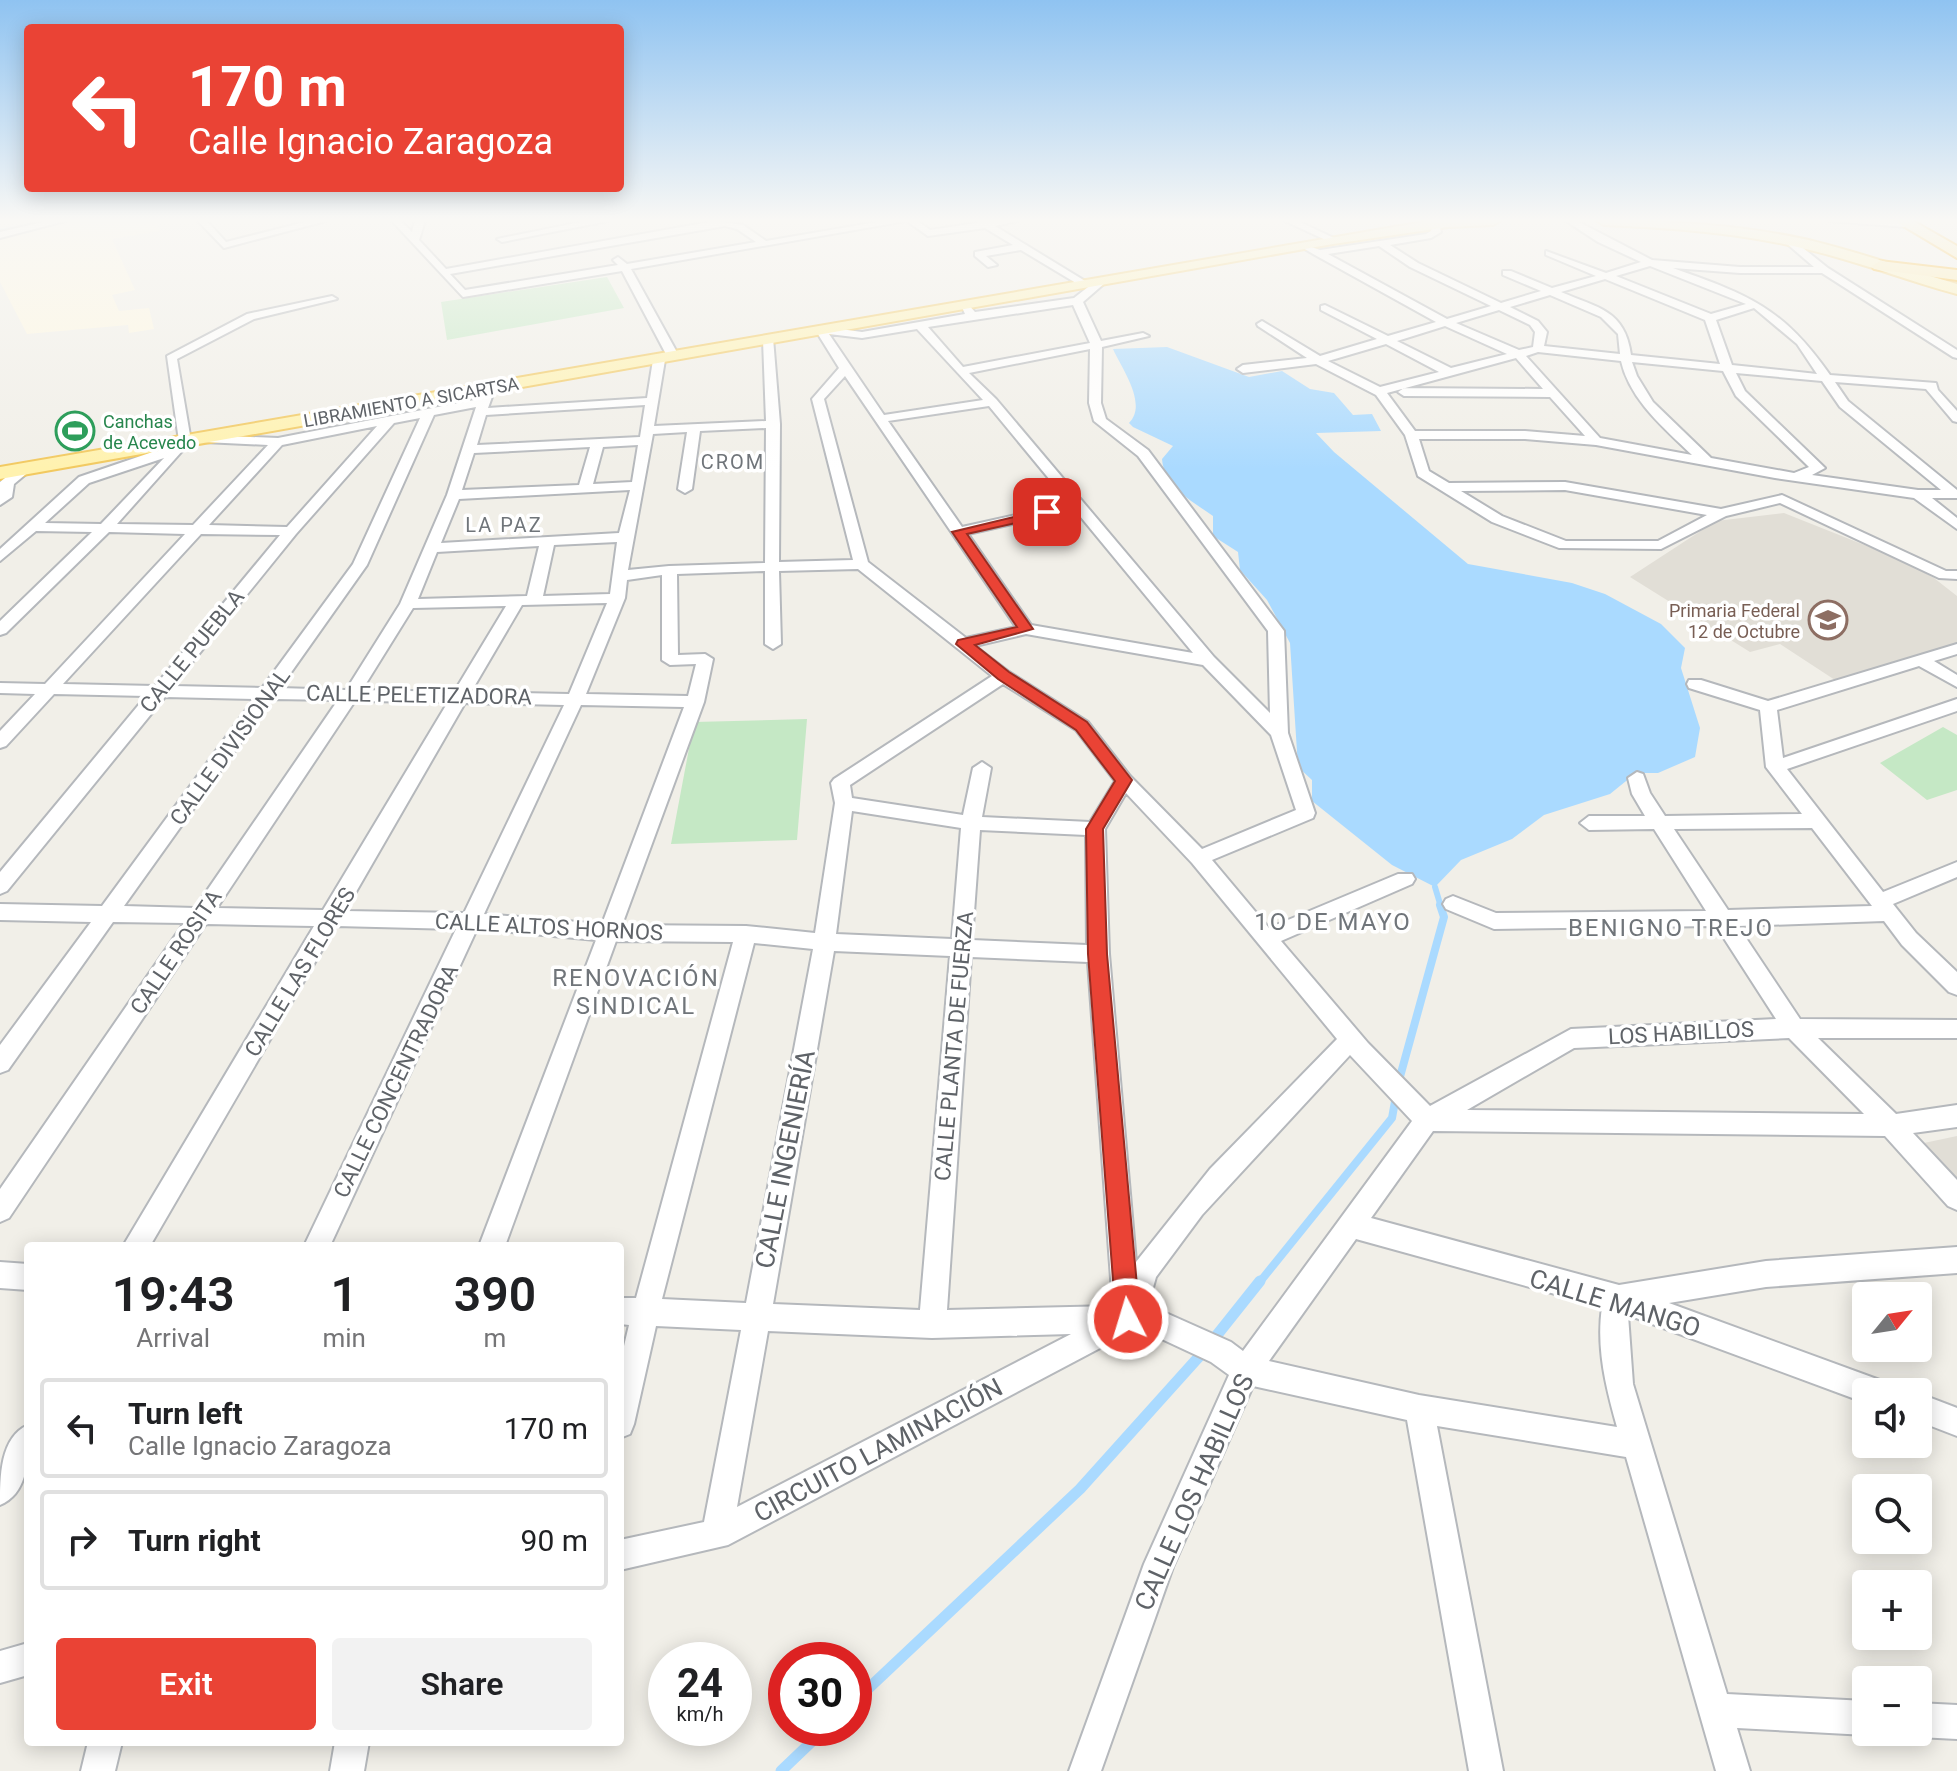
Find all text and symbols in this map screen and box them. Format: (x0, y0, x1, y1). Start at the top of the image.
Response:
text: 170 m (188, 54, 347, 120)
icon: left (56, 56, 160, 160)
text: Calle Ignacio Zaragoza (188, 121, 553, 163)
street label: LIBRAMIENTO A SICARTSA (302, 373, 520, 431)
sports icon: Canchas de Acevedo (54, 410, 96, 452)
place label: Canchas de Acevedo (103, 411, 196, 453)
district label: CROM (701, 450, 765, 474)
pin (1013, 478, 1081, 546)
icon: arrive (1025, 490, 1069, 534)
district label: LA PAZ (465, 513, 543, 537)
street label: CALLE PUEBLA (135, 584, 250, 718)
school or university icon: Primaria Federal 12 de Octubre (1807, 599, 1849, 641)
place label: Primaria Federal 12 de Octubre (1669, 600, 1800, 642)
street label: CALLE DIVISIONAL (165, 664, 295, 830)
street label: CALLE PELETIZADORA (306, 681, 533, 709)
street label: CALLE LAS FLORES (240, 883, 360, 1061)
street label: CALLE ROSITA (125, 885, 227, 1019)
district label: 1O DE MAYO (1254, 908, 1412, 936)
street label: CALLE ALTOS HORNOS (434, 909, 664, 945)
street label: CALLE PLANTA DE FUERZA (930, 909, 978, 1182)
district label: BENIGNO TREJO (1568, 914, 1774, 942)
street label: CALLE CONCENTRADORA (329, 960, 464, 1202)
district label: RENOVACIÓN SINDICAL (552, 964, 720, 1020)
street label: LOS HABILLOS (1607, 1017, 1755, 1049)
street label: CALLE INGENIERÍA (749, 1047, 821, 1271)
street label: CALLE MANGO (1526, 1263, 1704, 1343)
text: 19:43 (112, 1266, 235, 1323)
text: 1 (331, 1266, 358, 1323)
text: 390 (454, 1266, 536, 1323)
position arrow (1086, 1277, 1170, 1361)
north arrow (1852, 1282, 1932, 1362)
map controls (1852, 1282, 1932, 1746)
text: Arrival (136, 1323, 210, 1353)
text: min (322, 1323, 366, 1353)
text: m (484, 1323, 506, 1353)
street label: CALLE LOS HABILLOS (1128, 1369, 1260, 1615)
street label: CIRCUITO LAMINACIÓN (749, 1372, 1007, 1528)
button: sound (1852, 1378, 1932, 1458)
text: Turn left (128, 1396, 243, 1431)
icon: left (60, 1406, 104, 1450)
text: 170 m (504, 1411, 588, 1446)
text: Calle Ignacio Zaragoza (128, 1431, 392, 1461)
button: search (1852, 1474, 1932, 1554)
icon: right (60, 1518, 104, 1562)
text: Turn right (128, 1523, 261, 1558)
text: 90 m (521, 1523, 588, 1558)
button: + (1852, 1570, 1932, 1650)
button: Exit (56, 1638, 316, 1730)
button: Share (332, 1638, 592, 1730)
speed limit sign: 30 (768, 1642, 872, 1746)
text: 24 (677, 1660, 723, 1707)
button: − (1852, 1666, 1932, 1746)
text: km/h (677, 1702, 723, 1726)

